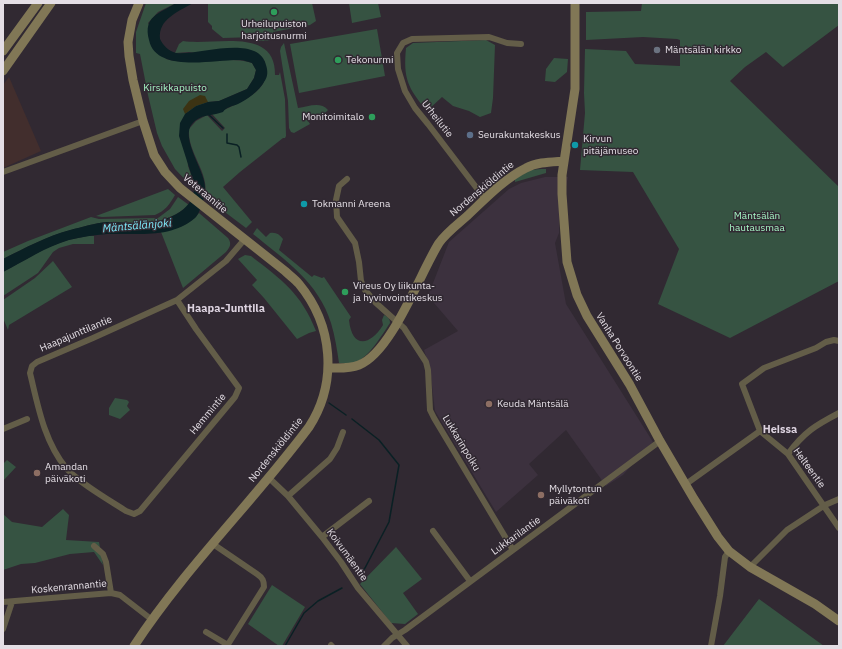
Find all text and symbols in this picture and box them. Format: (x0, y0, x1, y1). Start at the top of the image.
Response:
marker: Urheilupuiston harjoitusnurmi (269, 7, 279, 17)
place label: Urheilupuiston harjoitusnurmi (241, 18, 307, 42)
place label: Mäntsälän kirkko (665, 44, 741, 56)
marker: Mäntsälän kirkko (652, 45, 662, 55)
place label: Tekonurmi (346, 54, 394, 66)
marker: Tekonurmi (333, 55, 343, 65)
park label: Kirsikkapuisto (143, 82, 207, 94)
street label: Urheilutie (419, 98, 455, 140)
place label: Monitoimitalo (302, 111, 364, 123)
marker: Monitoimitalo (367, 112, 377, 122)
place label: Seurakuntakeskus (478, 129, 561, 141)
marker: Seurakuntakeskus (465, 130, 475, 140)
place label: Kirvun pitäjämuseo (583, 133, 638, 156)
marker: Kirvun pitäjämuseo (570, 140, 580, 150)
street label: Nordenskiöldintie (448, 159, 516, 219)
street label: Veteraanitie (180, 172, 230, 216)
place label: Tokmanni Areena (312, 198, 390, 210)
marker: Tokmanni Areena (299, 199, 309, 209)
park label: Mäntsälän hautausmaa (729, 210, 785, 234)
water label: Mäntsälänjoki (102, 216, 172, 236)
place label: Vireus Oy liikunta- ja hyvinvointikeskus (353, 280, 443, 304)
marker: Vireus Oy liikunta- ja hyvinvointikeskus (340, 287, 350, 297)
district label: Haapa-Junttila (187, 302, 265, 316)
street label: Vanha Porvoontie (593, 310, 645, 384)
street label: Haapajunttilantie (38, 313, 114, 355)
street label: Hemmintie (187, 391, 229, 437)
place label: Keuda Mäntsälä (497, 398, 569, 410)
marker: Keuda Mäntsälä (484, 399, 494, 409)
street label: Lukkarinpolku (440, 413, 482, 473)
street label: Nordenskiöldintie (246, 415, 306, 485)
district label: Heissa (763, 423, 797, 437)
street label: Helteentie (790, 446, 828, 490)
place label: Amandan päiväkoti (45, 461, 88, 484)
marker: Amandan päiväkoti (32, 468, 42, 478)
place label: Myllytontun päiväkoti (549, 483, 602, 506)
marker: Myllytontun päiväkoti (536, 490, 546, 500)
street label: Lukkarilantie (489, 514, 543, 558)
street label: Koivumäentie (324, 527, 370, 583)
street label: Koskenrannantie (31, 578, 107, 596)

